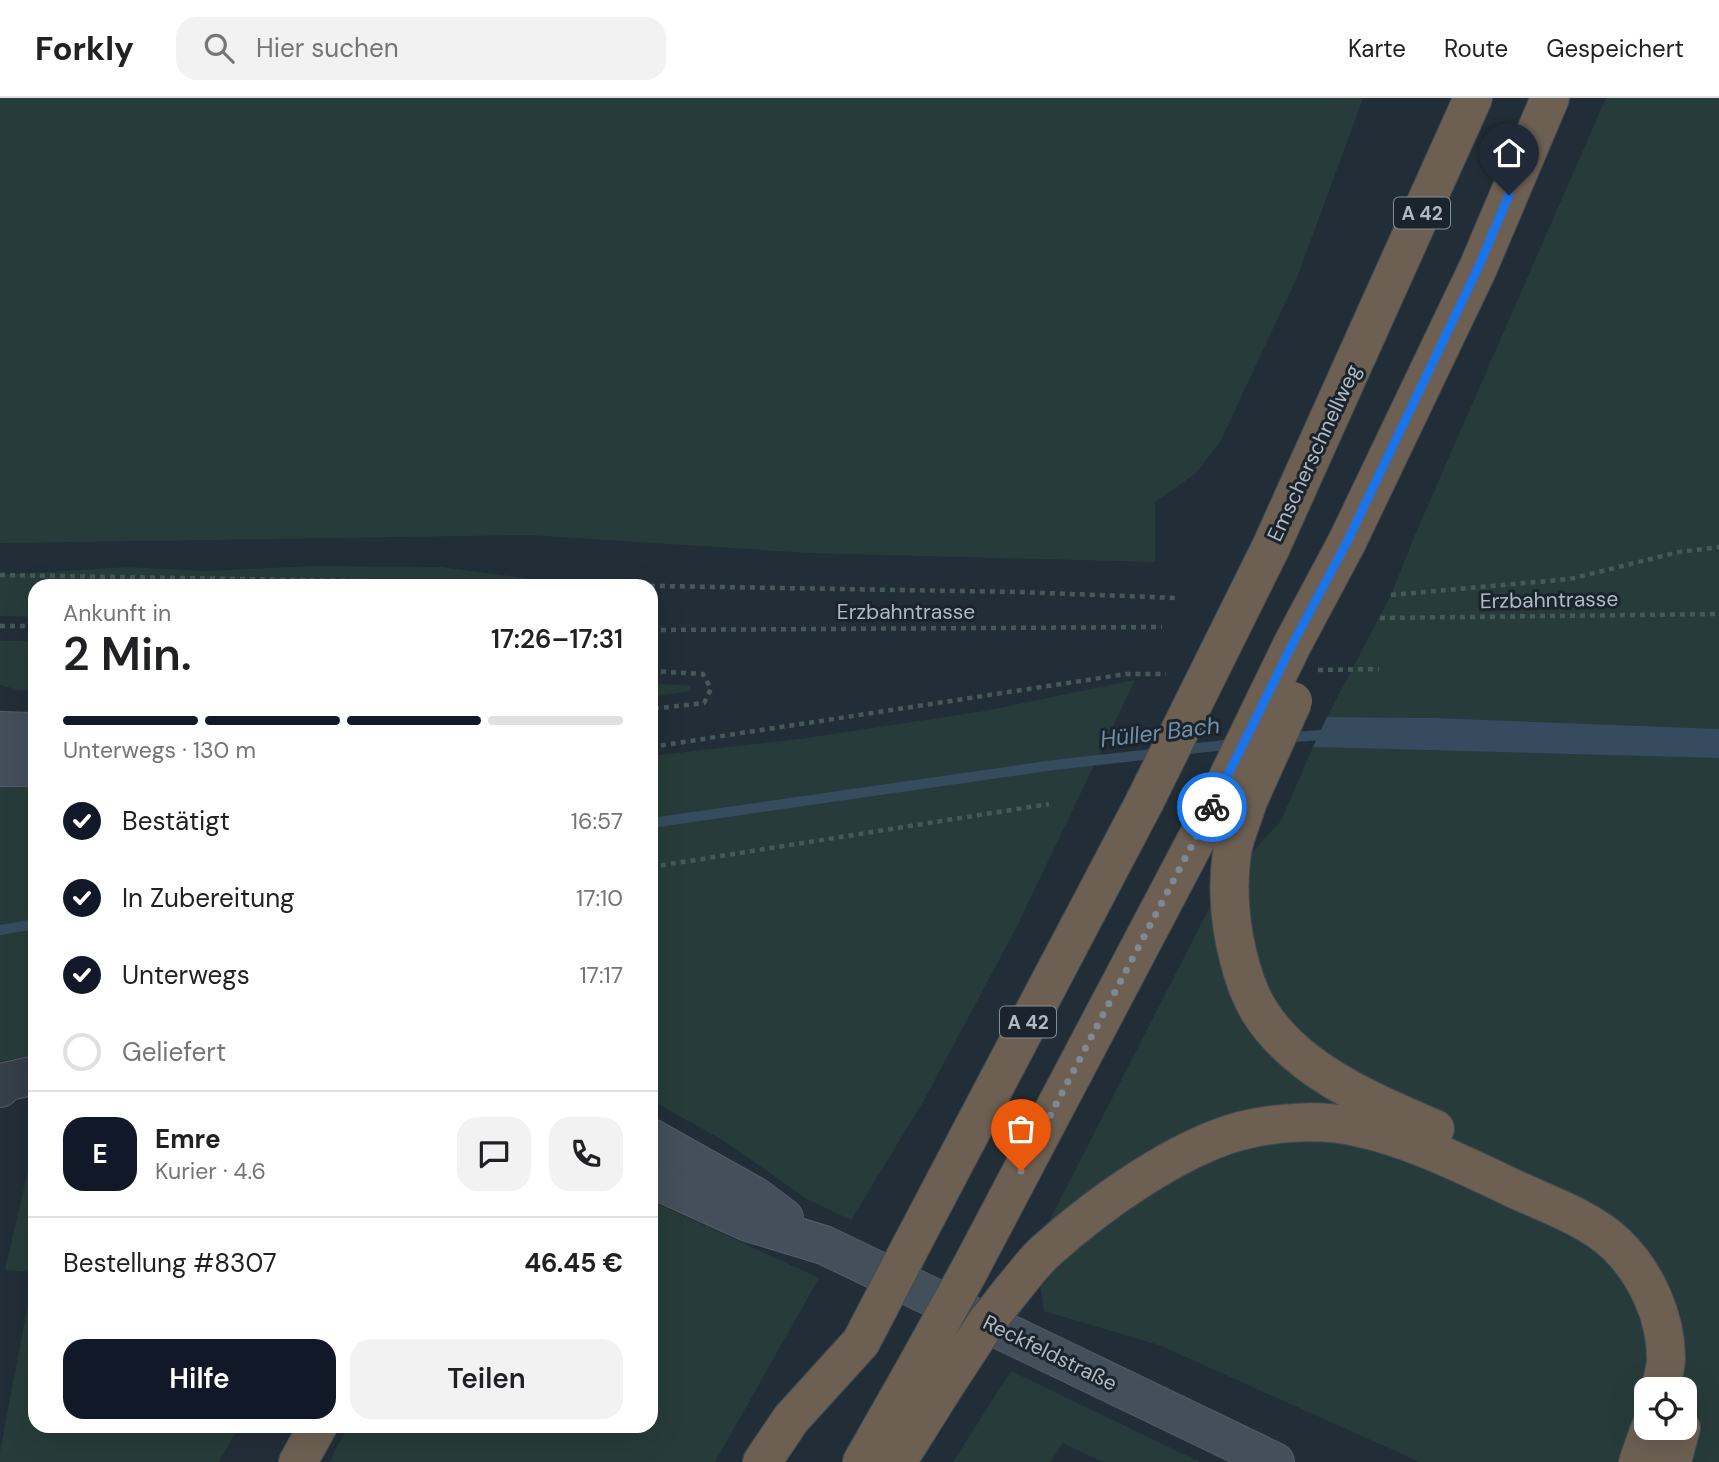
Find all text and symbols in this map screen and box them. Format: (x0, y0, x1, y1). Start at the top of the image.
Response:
search box (176, 17, 666, 80)
text: Forkly (35, 27, 134, 70)
icon: search (200, 29, 238, 67)
text: Hier suchen (256, 31, 399, 65)
text: Karte (1348, 33, 1406, 64)
text: Route (1444, 33, 1508, 64)
text: Gespeichert (1546, 33, 1684, 64)
pin (1479, 123, 1539, 195)
icon: home (1490, 134, 1528, 172)
road number: A 42 (1394, 197, 1450, 228)
street label: Emscherschnellweg (1261, 360, 1367, 546)
street label: Erzbahntrasse (1480, 585, 1618, 615)
text: Ankunft in (63, 598, 171, 628)
street label: Erzbahntrasse (837, 598, 975, 626)
text: 17:26–17:31 (491, 622, 623, 656)
text: 2 Min. (63, 624, 192, 684)
water label: Hüller Bach (1098, 710, 1222, 754)
text: Unterwegs · 130 m (63, 735, 256, 765)
courier (1177, 772, 1247, 842)
icon: bike (1193, 788, 1231, 826)
icon: check (63, 802, 101, 840)
text: Bestätigt (122, 804, 230, 838)
text: 16:57 (571, 806, 623, 836)
icon: check (63, 879, 101, 917)
text: In Zubereitung (122, 881, 295, 915)
text: 17:10 (576, 883, 623, 913)
icon: check (63, 956, 101, 994)
text: Unterwegs (122, 958, 250, 992)
text: 17:17 (579, 960, 623, 990)
road number: A 42 (1000, 1006, 1056, 1038)
text: Geliefert (122, 1035, 226, 1069)
pin (991, 1099, 1051, 1171)
icon: bag (1002, 1110, 1040, 1148)
button: chat (457, 1117, 531, 1191)
button: phone (549, 1117, 623, 1191)
text: Emre (155, 1122, 221, 1156)
text: E (92, 1137, 108, 1171)
text: Kurier · 4.6 (155, 1156, 266, 1186)
text: Bestellung #8307 (63, 1246, 277, 1280)
text: 46.45 € (524, 1246, 623, 1280)
street label: Reckfeldstraße (978, 1308, 1122, 1398)
button: Hilfe (63, 1339, 336, 1419)
button: Teilen (350, 1339, 623, 1419)
map controls (1634, 1377, 1697, 1440)
button: locate (1634, 1377, 1697, 1440)

